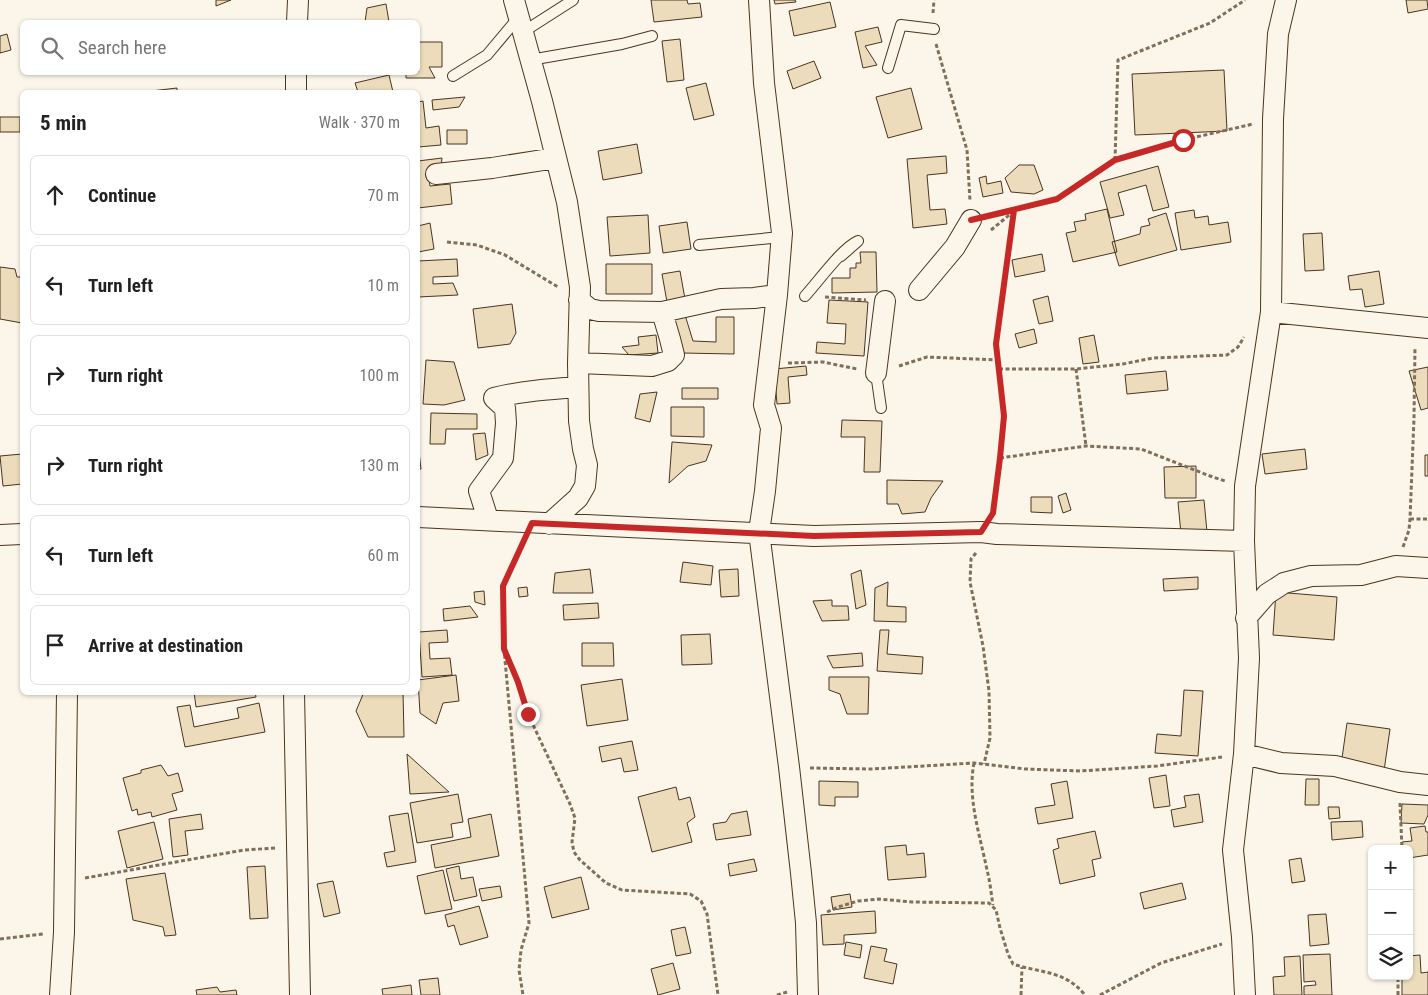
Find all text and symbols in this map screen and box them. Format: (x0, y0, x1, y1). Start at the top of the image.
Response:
search box (20, 20, 420, 75)
icon: search (38, 34, 66, 62)
text: Search here (78, 36, 166, 59)
text: 5 min (40, 111, 87, 135)
text: Walk · 370 m (319, 113, 400, 132)
route start (1172, 129, 1195, 152)
icon: ahead (41, 181, 69, 209)
text: Continue (88, 184, 156, 207)
text: 70 m (367, 186, 399, 205)
icon: left (41, 271, 69, 299)
text: Turn left (88, 274, 153, 297)
text: 10 m (367, 276, 399, 295)
icon: right (41, 361, 69, 389)
text: Turn right (88, 364, 163, 387)
text: 100 m (360, 366, 399, 385)
icon: right (41, 451, 69, 479)
text: Turn right (88, 454, 163, 477)
text: 130 m (360, 456, 399, 475)
icon: left (41, 541, 69, 569)
text: Turn left (88, 544, 153, 567)
text: 60 m (367, 546, 399, 565)
icon: arrive (41, 631, 69, 659)
text: Arrive at destination (88, 634, 243, 657)
route end (517, 703, 540, 726)
map controls (1368, 845, 1413, 980)
button: + (1368, 845, 1413, 890)
button: − (1368, 890, 1413, 935)
button: layers (1368, 935, 1413, 980)

